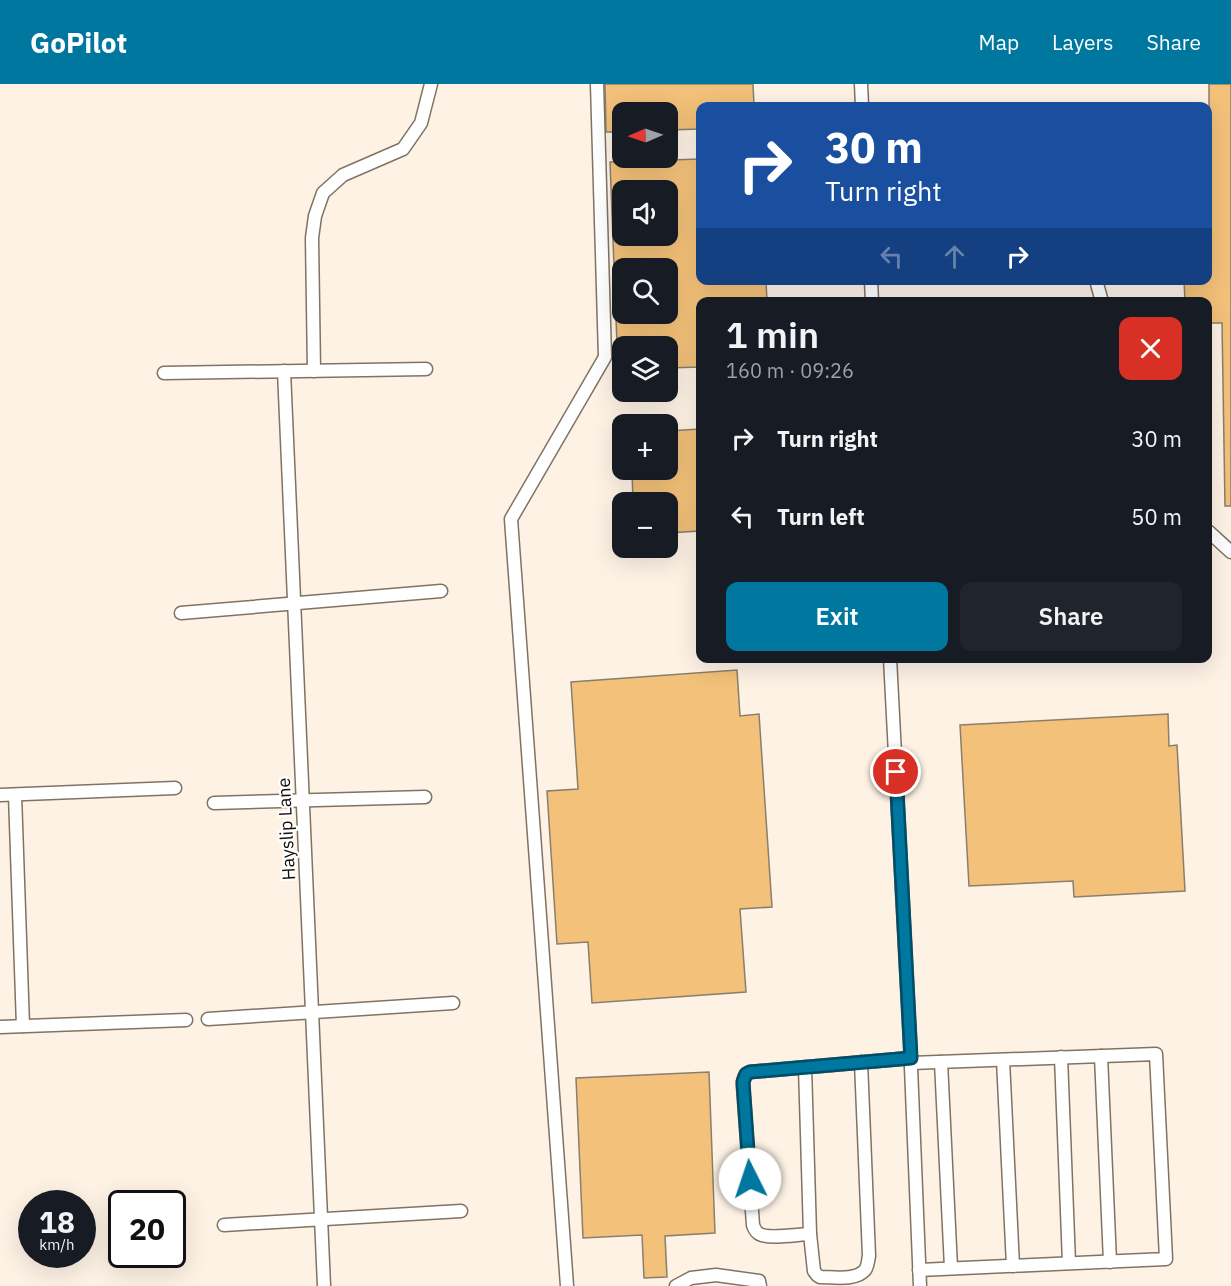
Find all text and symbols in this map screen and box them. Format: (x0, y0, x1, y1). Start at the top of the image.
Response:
text: GoPilot (30, 24, 127, 61)
text: Map (979, 28, 1019, 56)
text: Layers (1052, 28, 1114, 56)
text: Share (1147, 28, 1201, 56)
north arrow (612, 102, 678, 168)
map controls (612, 102, 678, 558)
text: 30 m (825, 120, 923, 175)
icon: right (726, 126, 804, 204)
text: Turn right (825, 173, 942, 208)
button: sound (612, 180, 678, 246)
icon: left (875, 240, 908, 273)
icon: ahead (938, 240, 971, 273)
icon: right (1001, 240, 1034, 273)
button: search (612, 258, 678, 324)
text: 1 min (726, 311, 819, 358)
button: close (1119, 317, 1182, 380)
button: layers (612, 336, 678, 402)
text: 160 m · 09:26 (726, 357, 854, 384)
button: + (612, 414, 678, 480)
icon: right (726, 422, 759, 455)
text: Turn right (777, 424, 878, 453)
text: 30 m (1131, 424, 1182, 453)
button: − (612, 492, 678, 558)
icon: left (726, 500, 759, 533)
text: Turn left (777, 502, 865, 531)
text: 50 m (1131, 502, 1182, 531)
button: Exit (726, 582, 948, 651)
button: Share (960, 582, 1182, 651)
pin (870, 746, 921, 797)
icon: arrive (879, 755, 912, 788)
street label: Hayslip Lane (272, 777, 300, 881)
position arrow (718, 1147, 782, 1211)
speed limit sign: 20 (108, 1190, 186, 1268)
text: 18 (39, 1202, 75, 1241)
text: km/h (39, 1235, 75, 1254)

